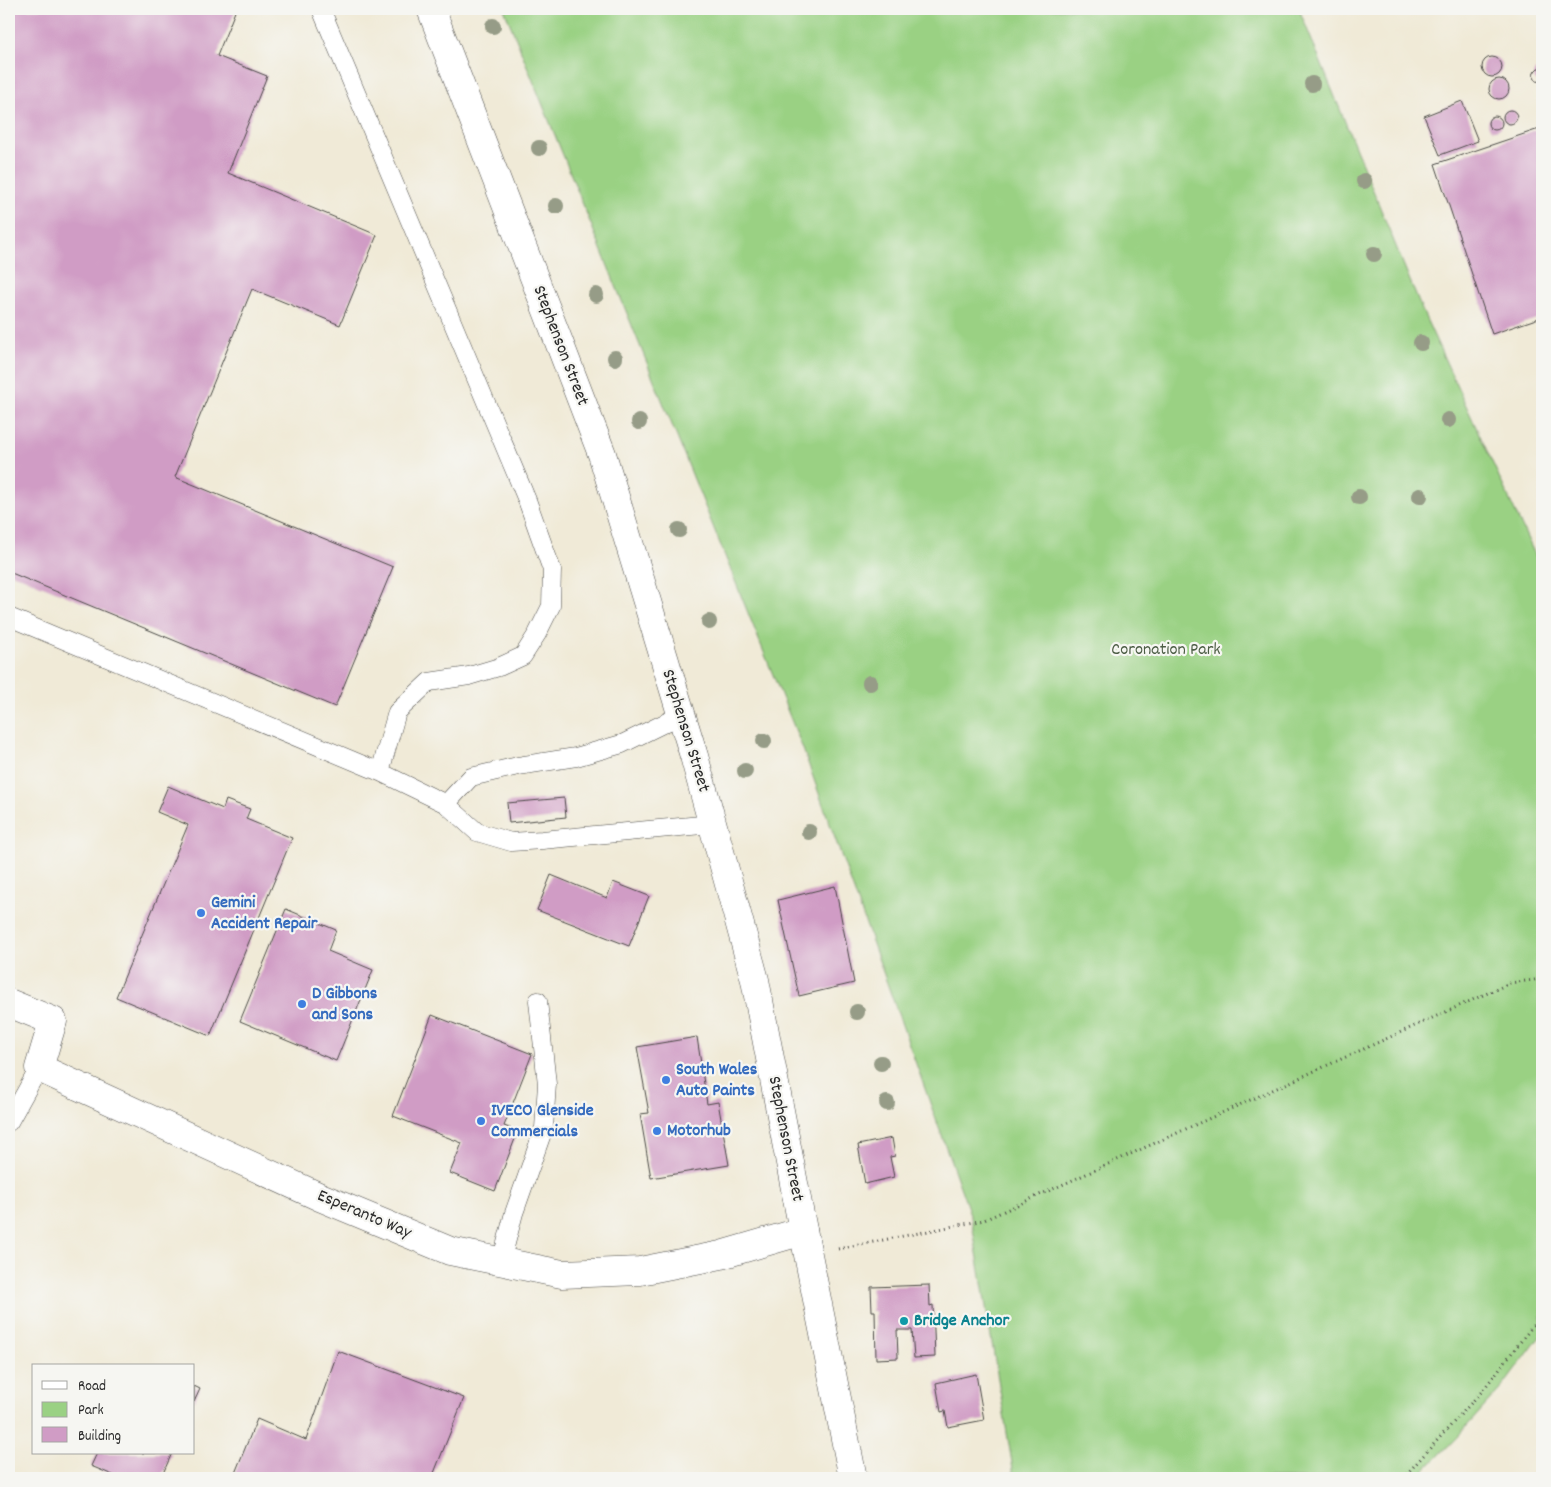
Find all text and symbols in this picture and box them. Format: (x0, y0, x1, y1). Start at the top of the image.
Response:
street label: Stephenson Street (526, 282, 595, 410)
park label: Coronation Park (1111, 638, 1221, 663)
street label: Stephenson Street (654, 667, 716, 796)
place label: Gemini Accident Repair (211, 891, 318, 937)
marker: Gemini Accident Repair (195, 907, 207, 919)
place label: D Gibbons and Sons (312, 982, 378, 1028)
marker: D Gibbons and Sons (296, 998, 308, 1010)
place label: South Wales Auto Paints (676, 1058, 758, 1104)
marker: South Wales Auto Paints (660, 1074, 672, 1086)
street label: Stephenson Street (761, 1074, 809, 1204)
place label: IVECO Glenside Commercials (491, 1099, 594, 1145)
marker: IVECO Glenside Commercials (475, 1115, 487, 1127)
place label: Motorhub (667, 1119, 731, 1144)
marker: Motorhub (651, 1125, 663, 1137)
street label: Esperanto Way (313, 1184, 416, 1246)
place label: Bridge Anchor (914, 1309, 1010, 1334)
marker: Bridge Anchor (898, 1315, 910, 1327)
legend (32, 1364, 195, 1454)
text: Road (78, 1376, 106, 1398)
text: Park (78, 1400, 104, 1422)
text: Building (78, 1426, 121, 1448)

